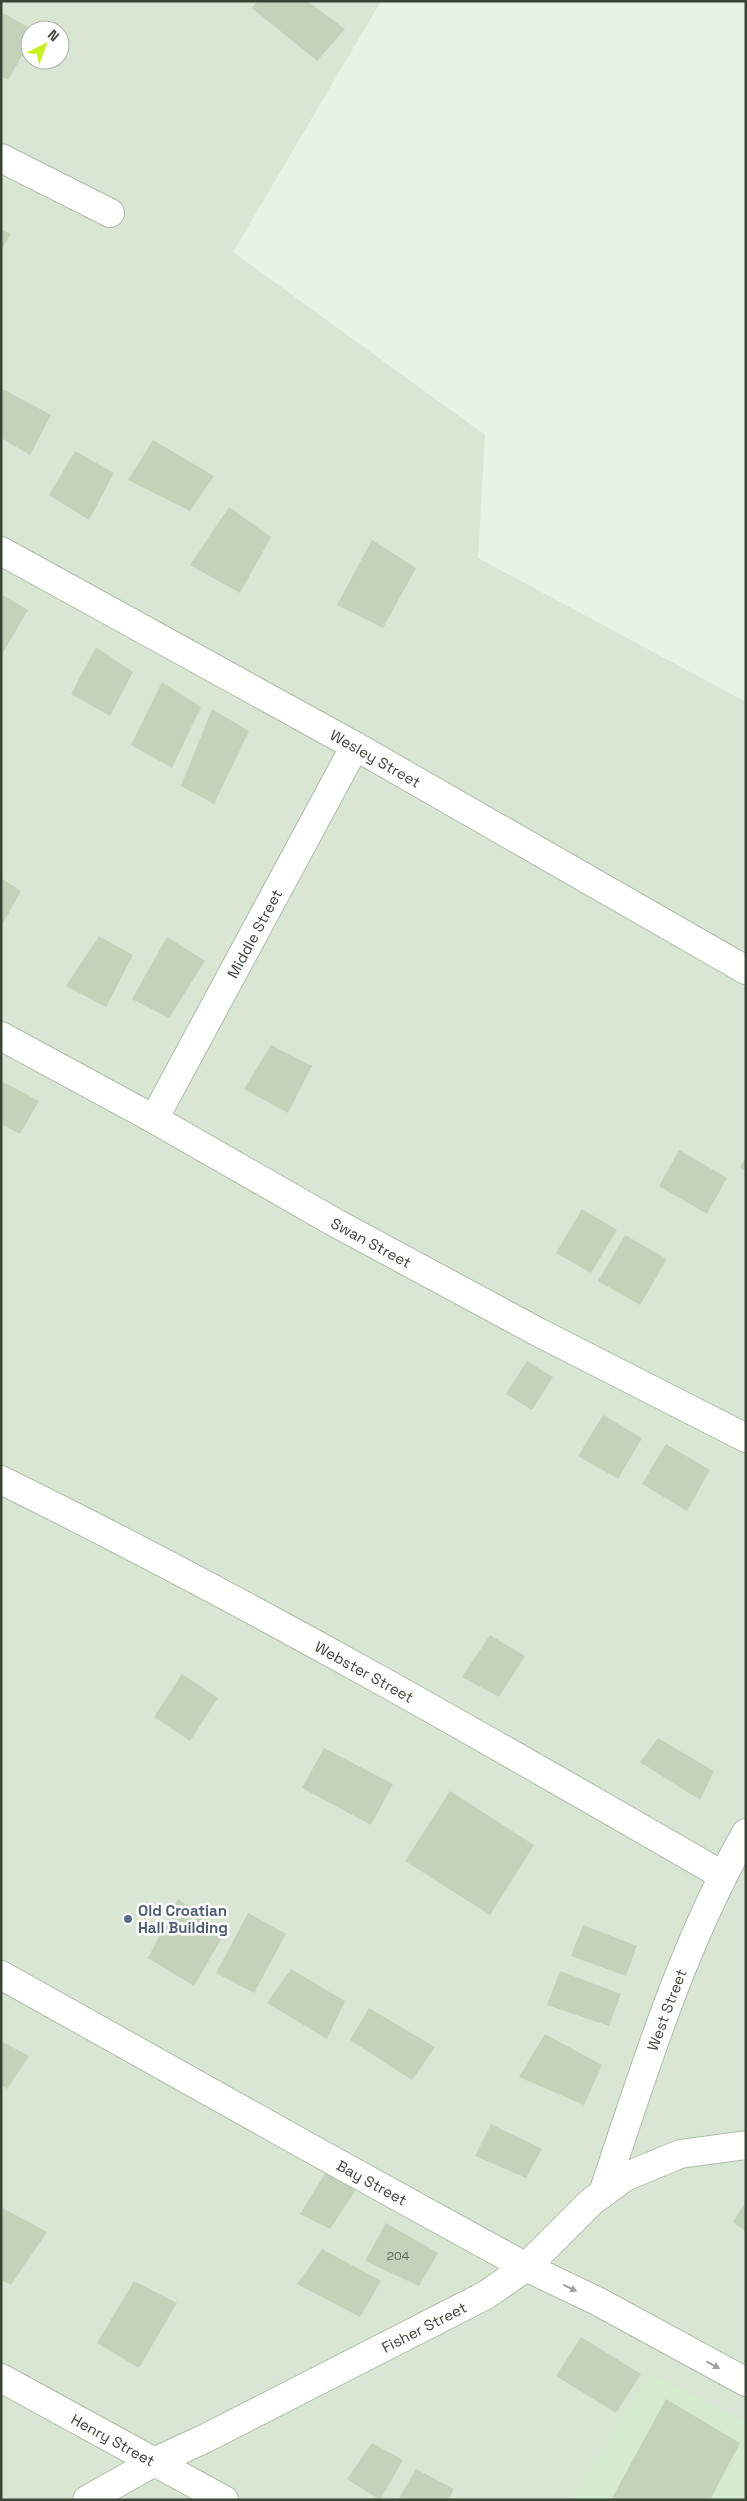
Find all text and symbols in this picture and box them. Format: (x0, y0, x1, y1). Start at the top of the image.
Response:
north arrow (20, 20, 70, 70)
text: N (44, 26, 63, 45)
street label: Wesley Street (327, 725, 424, 791)
street label: Middle Street (222, 885, 286, 981)
street label: Swan Street (328, 1213, 415, 1272)
street label: Webster Street (312, 1636, 418, 1707)
place label: Old Croatian Hall Building (138, 1901, 228, 1937)
marker: Old Croatian Hall Building (122, 1913, 134, 1925)
street label: West Street (642, 1966, 690, 2053)
street label: Bay Street (334, 2155, 411, 2209)
house number: 204 (387, 2248, 410, 2264)
one-way arrow (563, 2284, 577, 2292)
street label: Fisher Street (378, 2297, 470, 2356)
one-way arrow (706, 2360, 720, 2369)
street label: Henry Street (68, 2409, 159, 2470)

